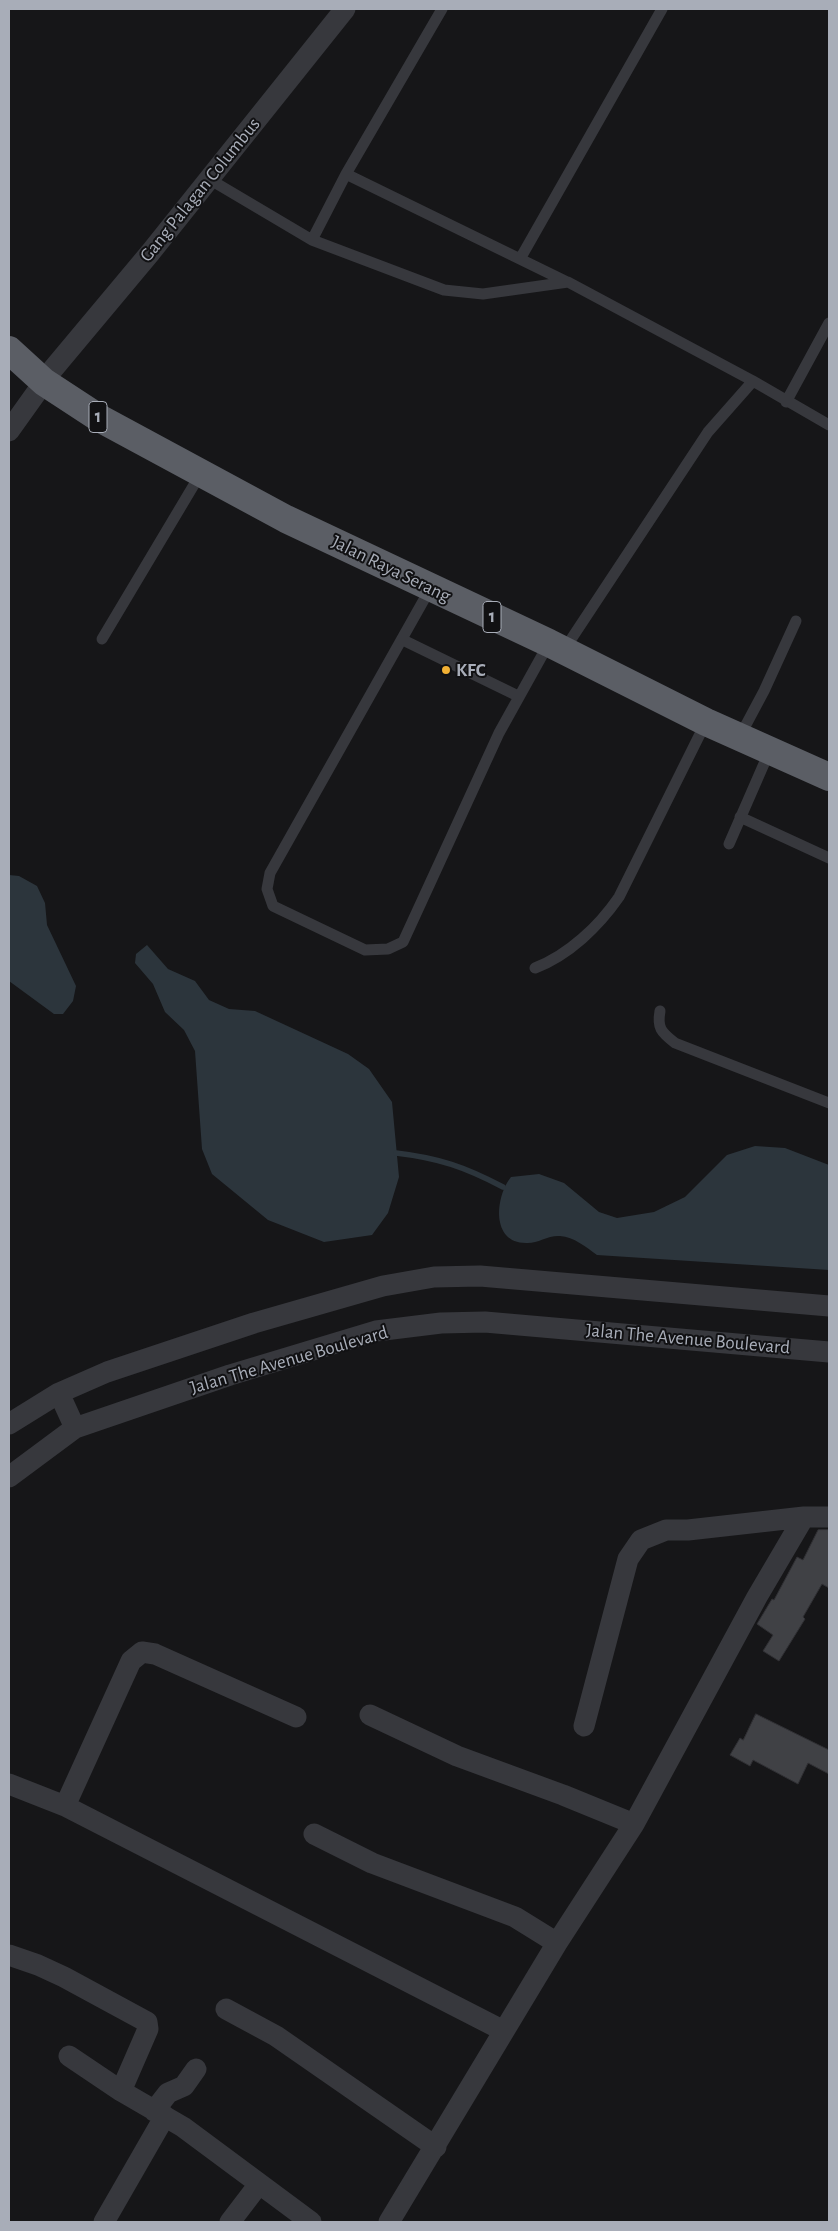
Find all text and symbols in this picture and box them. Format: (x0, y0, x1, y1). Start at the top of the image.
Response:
street label: Gang Palagan Columbus (135, 113, 265, 267)
road number: 1 (89, 402, 107, 432)
street label: Jalan Raya Serang (328, 530, 454, 608)
road number: 1 (483, 602, 501, 632)
place label: KFC (456, 659, 486, 681)
marker: KFC (440, 664, 452, 676)
street label: Jalan The Avenue Boulevard (585, 1319, 791, 1359)
street label: Jalan The Avenue Boulevard (187, 1321, 391, 1399)

